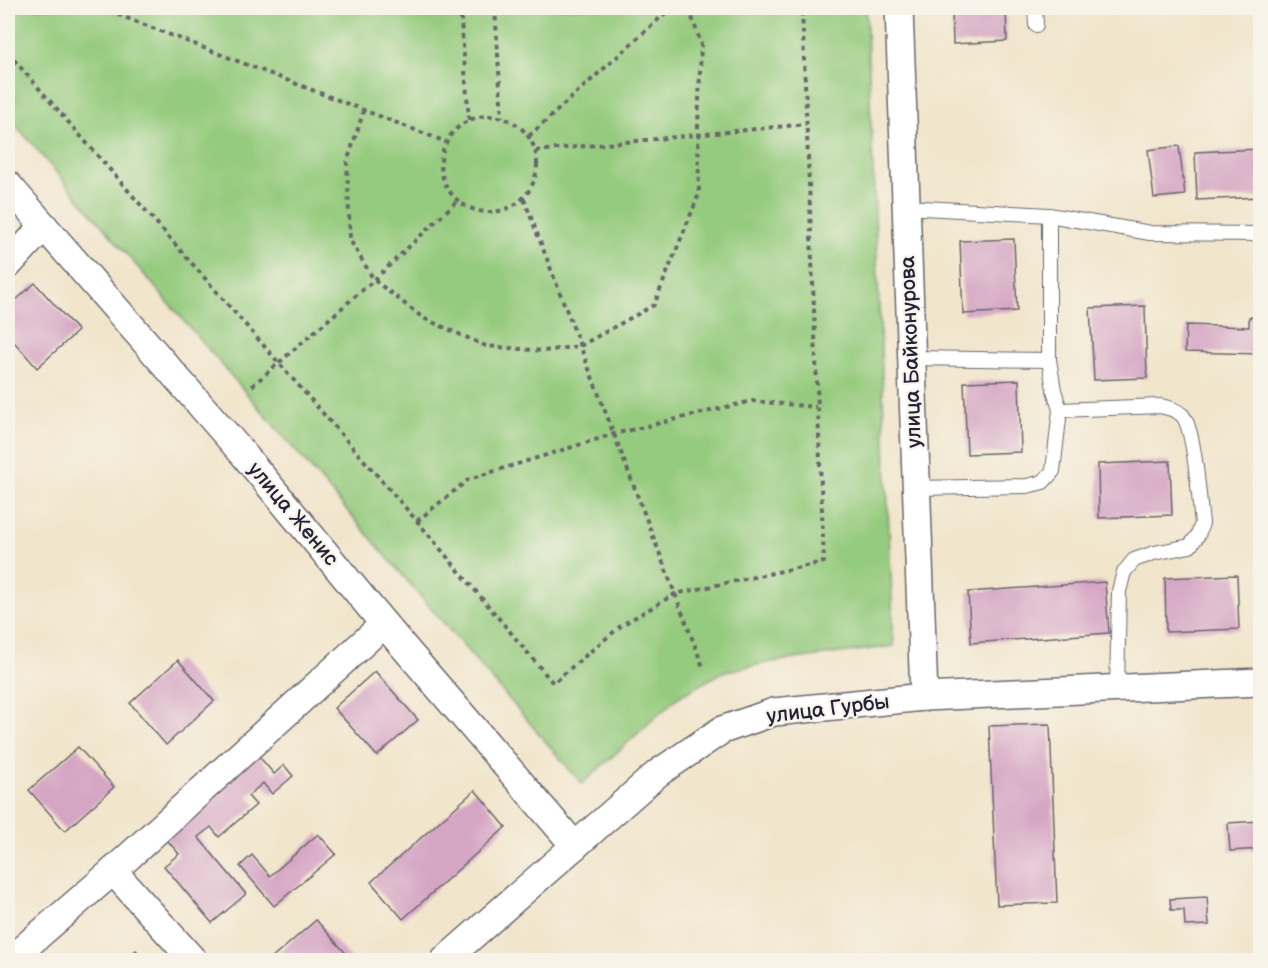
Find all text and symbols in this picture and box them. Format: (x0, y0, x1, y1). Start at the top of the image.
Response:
street label: улица Байконурова (895, 255, 927, 449)
street label: улица Женис (242, 457, 344, 571)
street label: улица Гурбы (765, 689, 891, 729)

